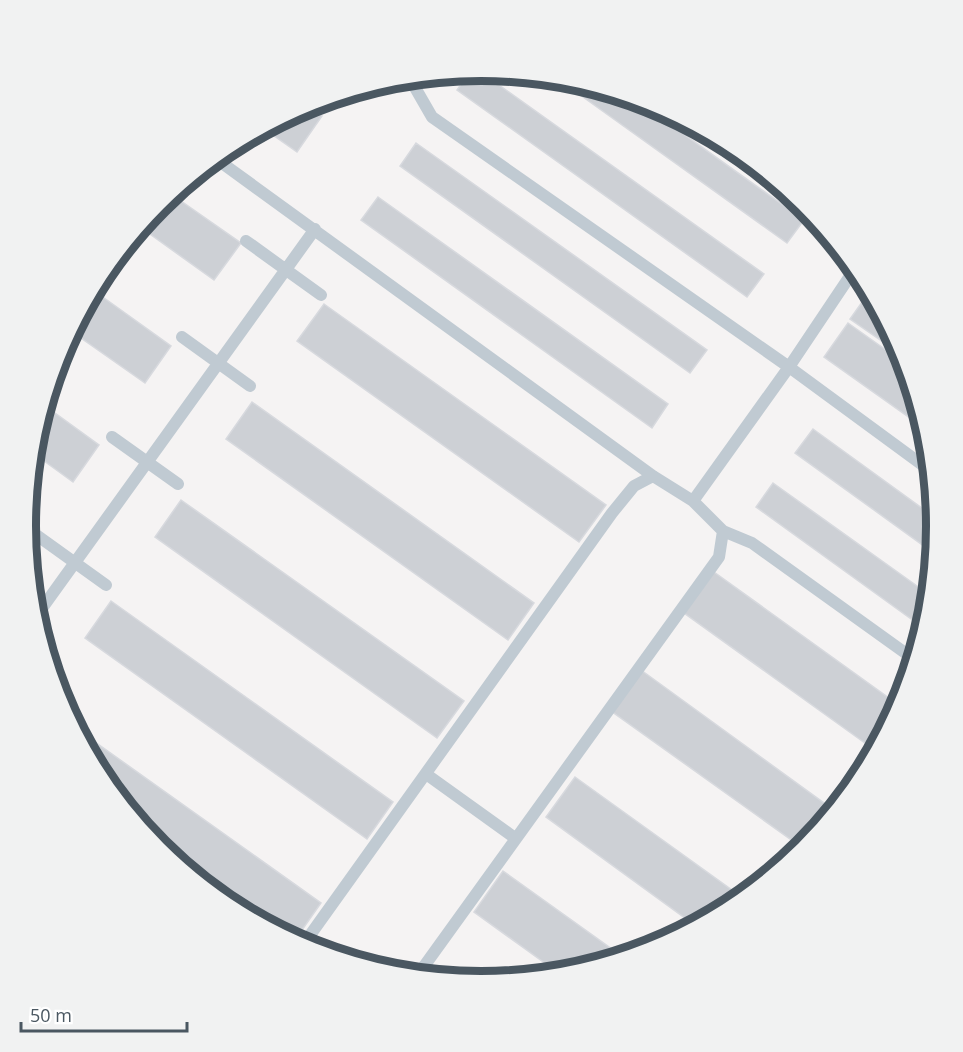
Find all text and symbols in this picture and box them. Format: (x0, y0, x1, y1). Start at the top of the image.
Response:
scale bar (21, 995, 188, 1033)
text: 50 m (30, 1003, 72, 1027)

